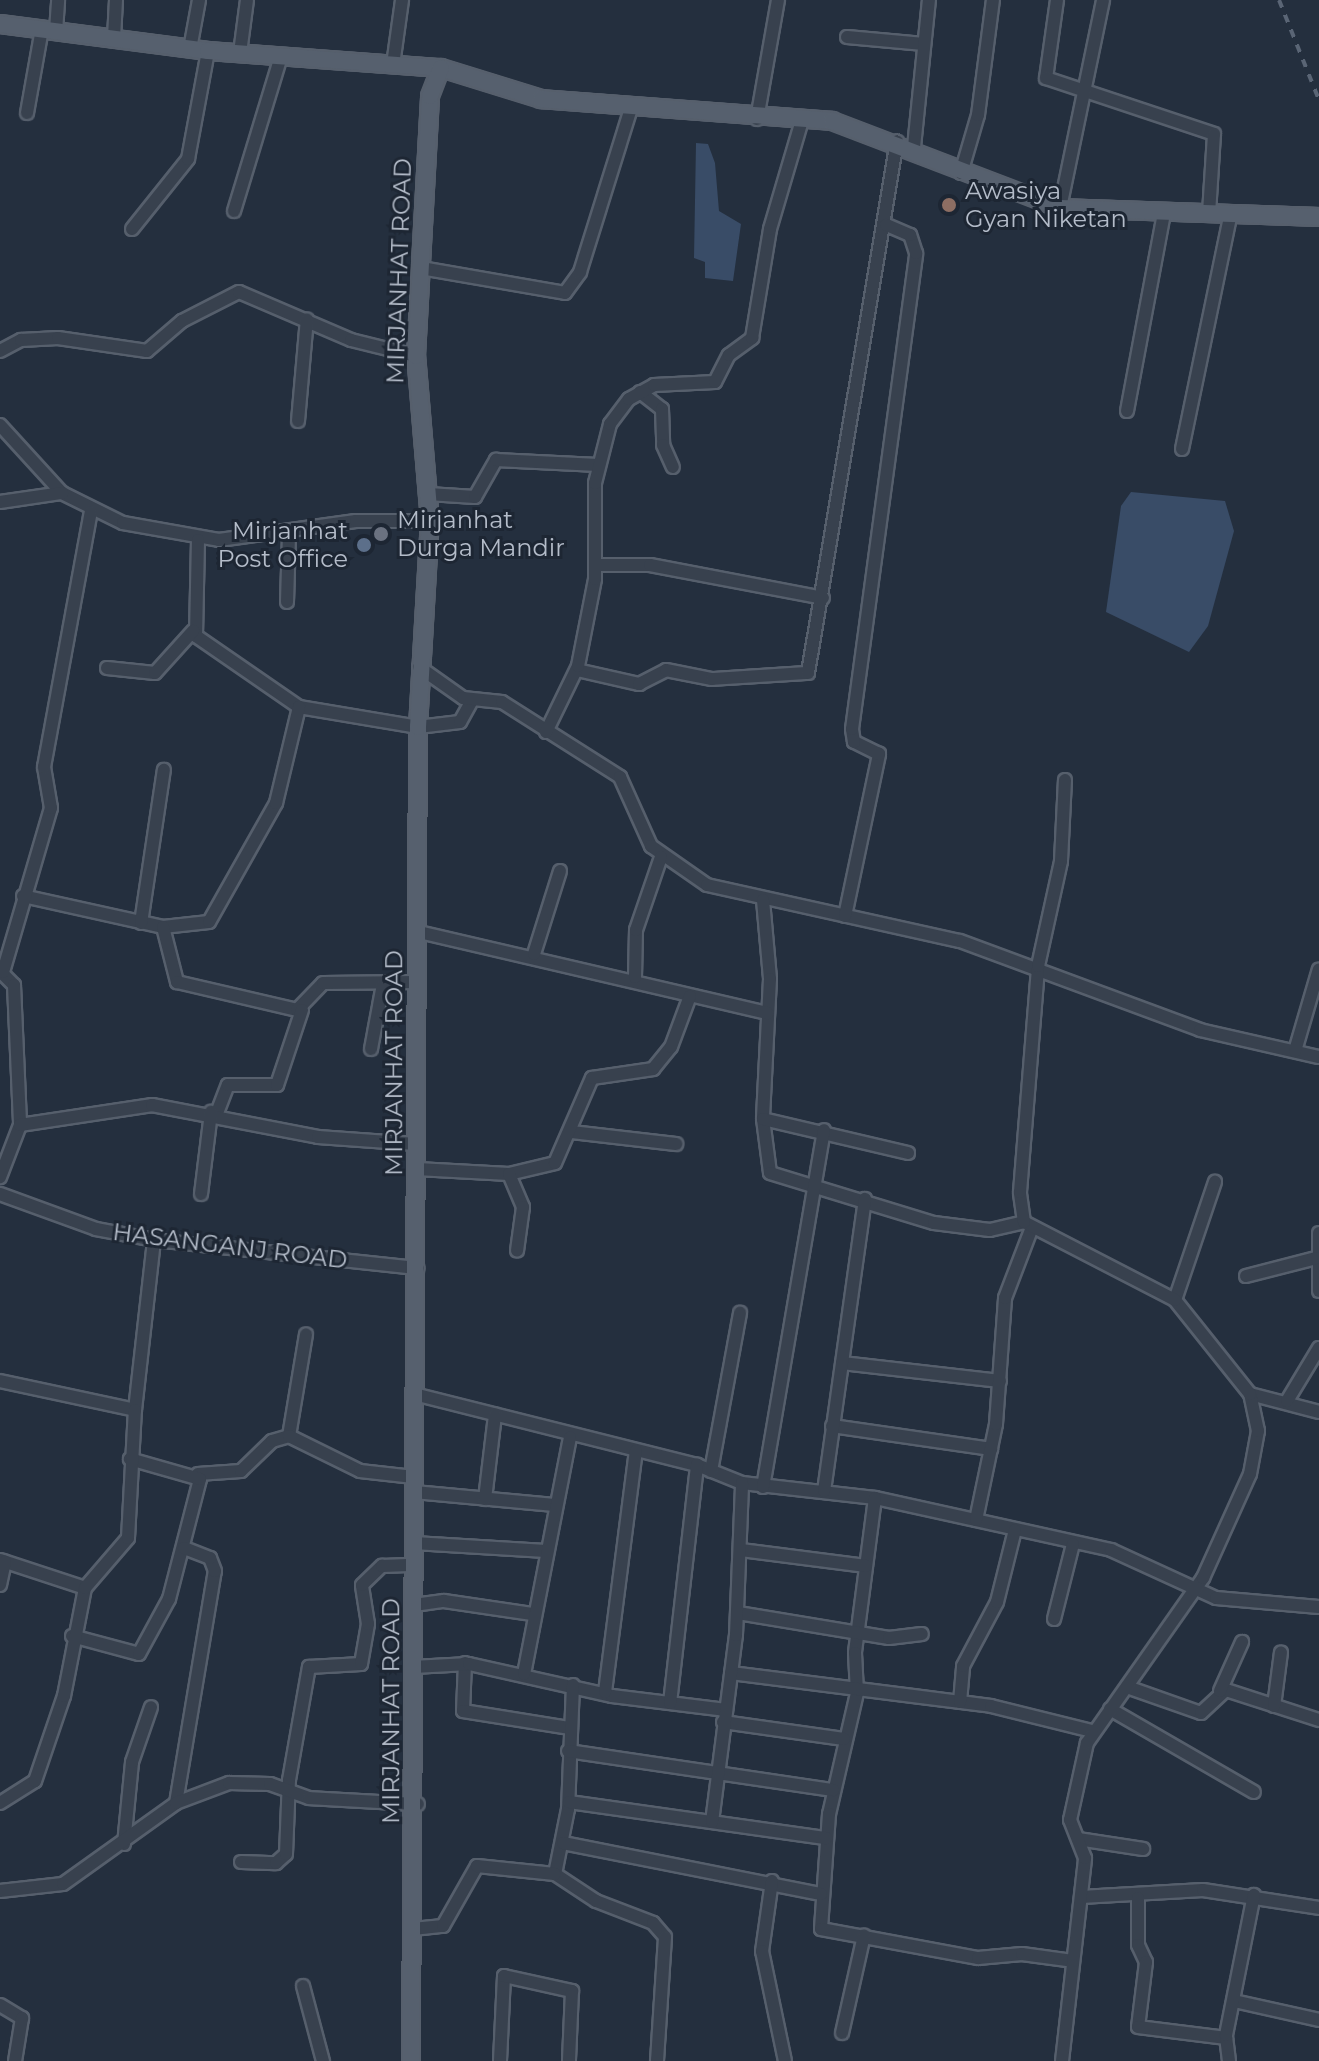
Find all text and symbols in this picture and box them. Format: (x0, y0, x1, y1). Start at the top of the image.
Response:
street label: MIRJANHAT ROAD (381, 158, 417, 384)
place label: Awasiya Gyan Niketan (965, 177, 1127, 233)
marker: Awasiya Gyan Niketan (940, 196, 958, 214)
place label: Mirjanhat Durga Mandir (397, 506, 565, 562)
place label: Mirjanhat Post Office (218, 517, 348, 573)
marker: Mirjanhat Durga Mandir (372, 525, 390, 543)
marker: Mirjanhat Post Office (355, 536, 373, 554)
street label: MIRJANHAT ROAD (380, 950, 408, 1176)
street label: HASANGANJ ROAD (111, 1217, 349, 1275)
street label: MIRJANHAT ROAD (377, 1598, 405, 1824)

